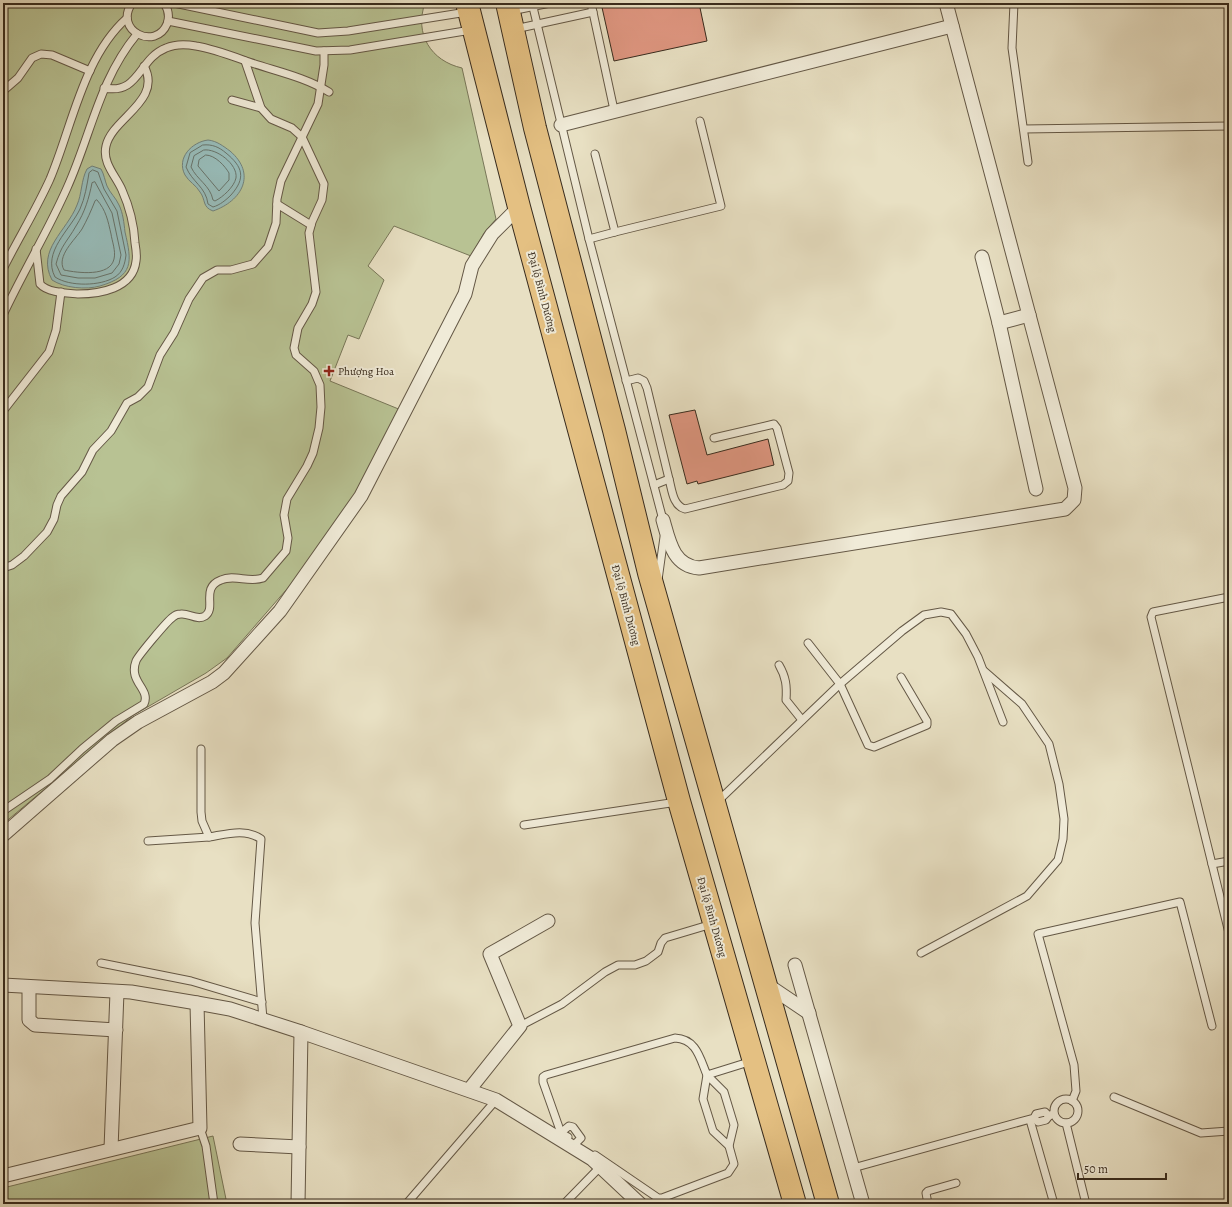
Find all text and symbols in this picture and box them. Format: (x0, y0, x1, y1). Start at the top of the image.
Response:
street label: Đại lộ Bình Dương (524, 250, 560, 335)
place label: Phượng Hoa (338, 364, 395, 379)
marker: Phượng Hoa (323, 365, 335, 377)
street label: Đại lộ Bình Dương (608, 563, 644, 648)
street label: Đại lộ Bình Dương (693, 875, 731, 960)
scale bar (1078, 1155, 1166, 1181)
text: 50 m (1084, 1161, 1108, 1177)

